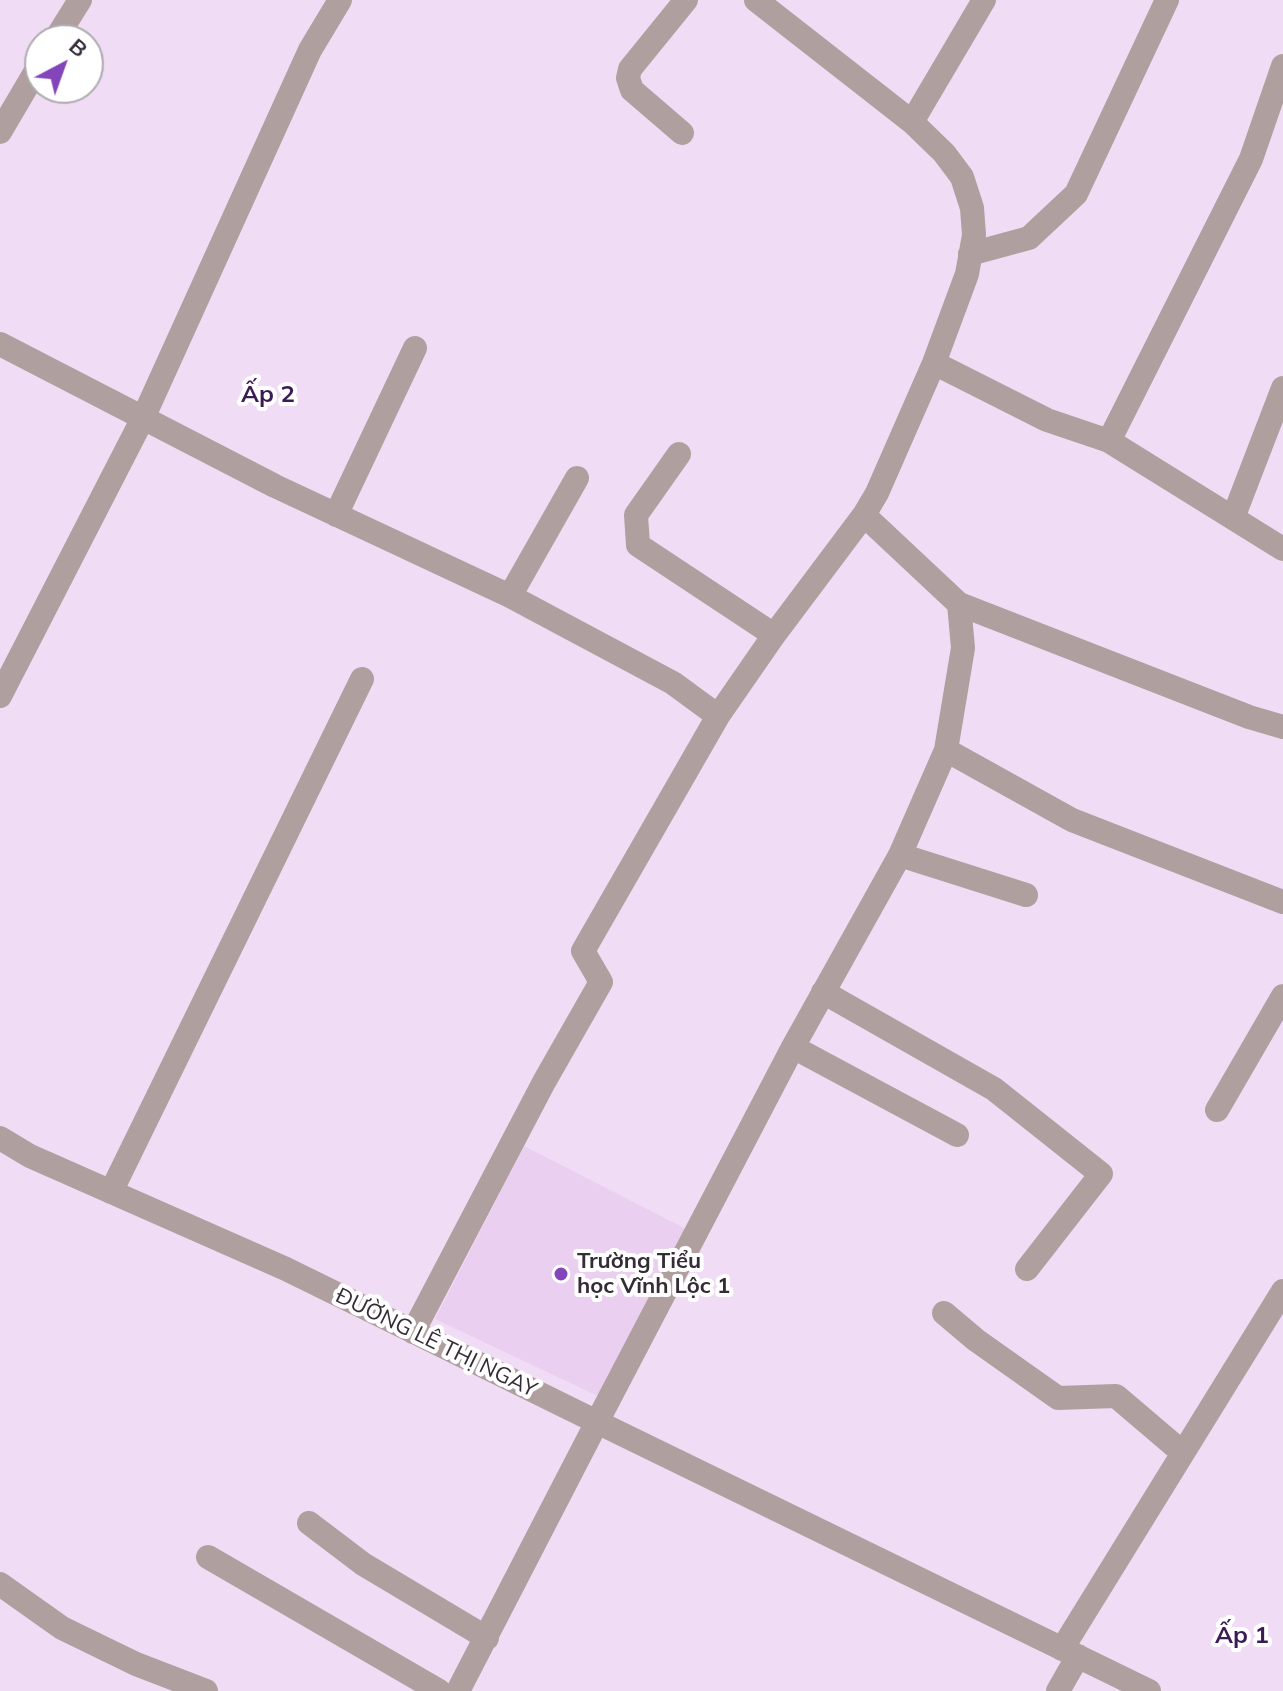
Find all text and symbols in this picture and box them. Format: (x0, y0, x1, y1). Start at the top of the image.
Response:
north arrow (24, 24, 104, 104)
text: B (64, 32, 93, 63)
district label: Ấp 2 (241, 381, 295, 409)
place label: Trường Tiểu học Vĩnh Lộc 1 (577, 1248, 730, 1300)
marker: Trường Tiểu học Vĩnh Lộc 1 (552, 1265, 570, 1283)
street label: ĐƯỜNG LÊ THỊ NGAY (331, 1283, 541, 1403)
district label: Ấp 1 (1215, 1622, 1269, 1650)

